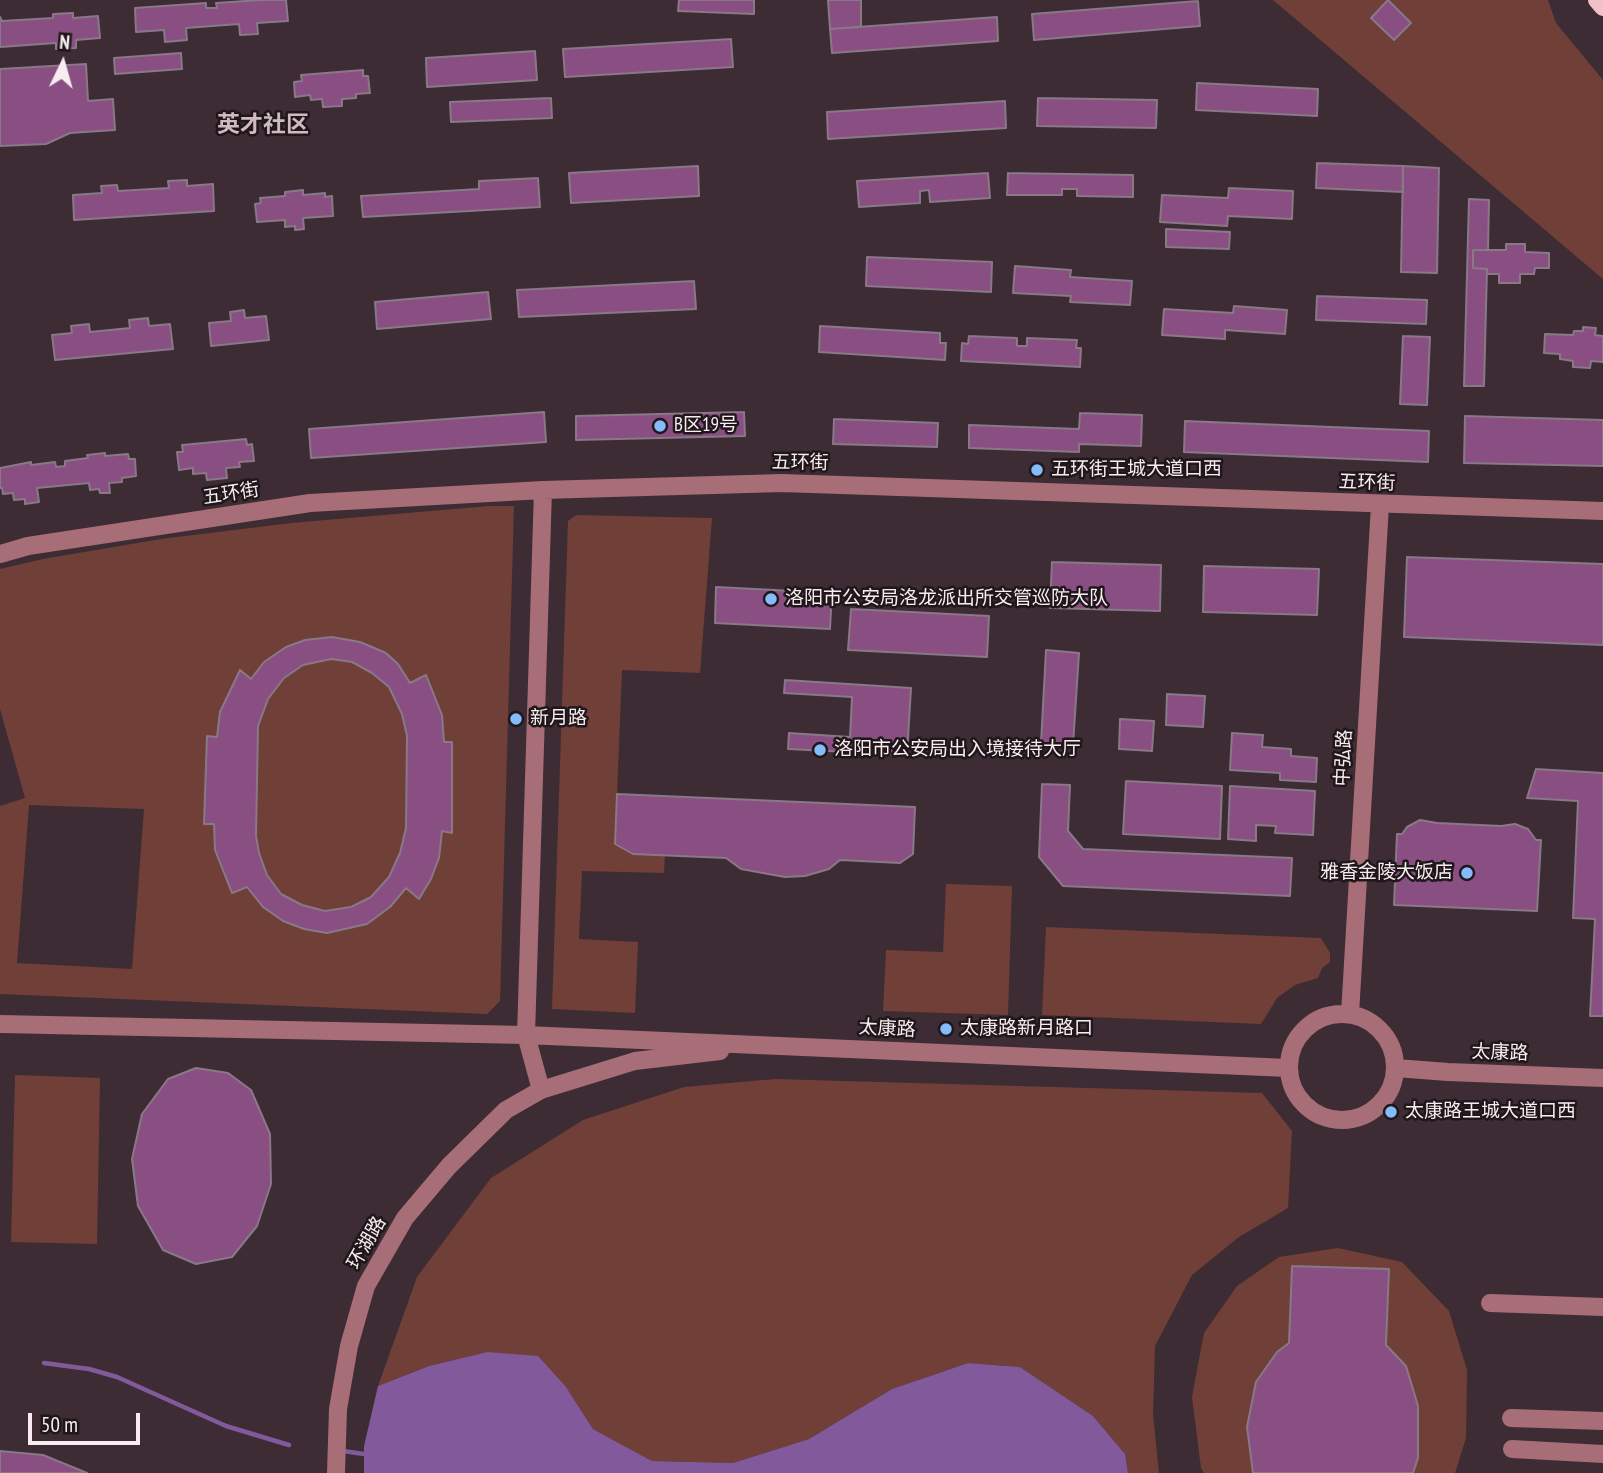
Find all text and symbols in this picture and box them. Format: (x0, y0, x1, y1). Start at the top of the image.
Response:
north arrow (28, 28, 98, 98)
text: N (59, 30, 71, 54)
district label: 英才社区 (217, 111, 309, 139)
place label: B区19号 (674, 415, 738, 437)
marker: B区19号 (652, 418, 668, 434)
street label: 五环街 (771, 451, 829, 475)
place label: 五环街王城大道口西 (1051, 459, 1222, 481)
marker: 五环街王城大道口西 (1029, 462, 1045, 478)
street label: 五环街 (1338, 471, 1396, 495)
street label: 五环街 (201, 478, 261, 510)
place label: 洛阳市公安局洛龙派出所交管巡防大队 (785, 588, 1108, 610)
marker: 洛阳市公安局洛龙派出所交管巡防大队 (763, 591, 779, 607)
place label: 新月路 (530, 708, 587, 730)
marker: 新月路 (508, 711, 524, 727)
street label: 中弘路 (1331, 729, 1357, 787)
place label: 洛阳市公安局出入境接待大厅 (834, 739, 1081, 761)
marker: 洛阳市公安局出入境接待大厅 (812, 742, 828, 758)
place label: 雅香金陵大饭店 (1320, 862, 1453, 884)
marker: 雅香金陵大饭店 (1459, 865, 1475, 881)
street label: 太康路 (858, 1016, 916, 1042)
place label: 太康路新月路口 (960, 1018, 1093, 1040)
marker: 太康路新月路口 (938, 1021, 954, 1037)
street label: 太康路 (1471, 1041, 1529, 1065)
place label: 太康路王城大道口西 (1405, 1101, 1576, 1123)
marker: 太康路王城大道口西 (1383, 1104, 1399, 1120)
street label: 环湖路 (343, 1213, 391, 1273)
scale bar (32, 1400, 144, 1444)
text: 50 m (41, 1411, 78, 1438)

